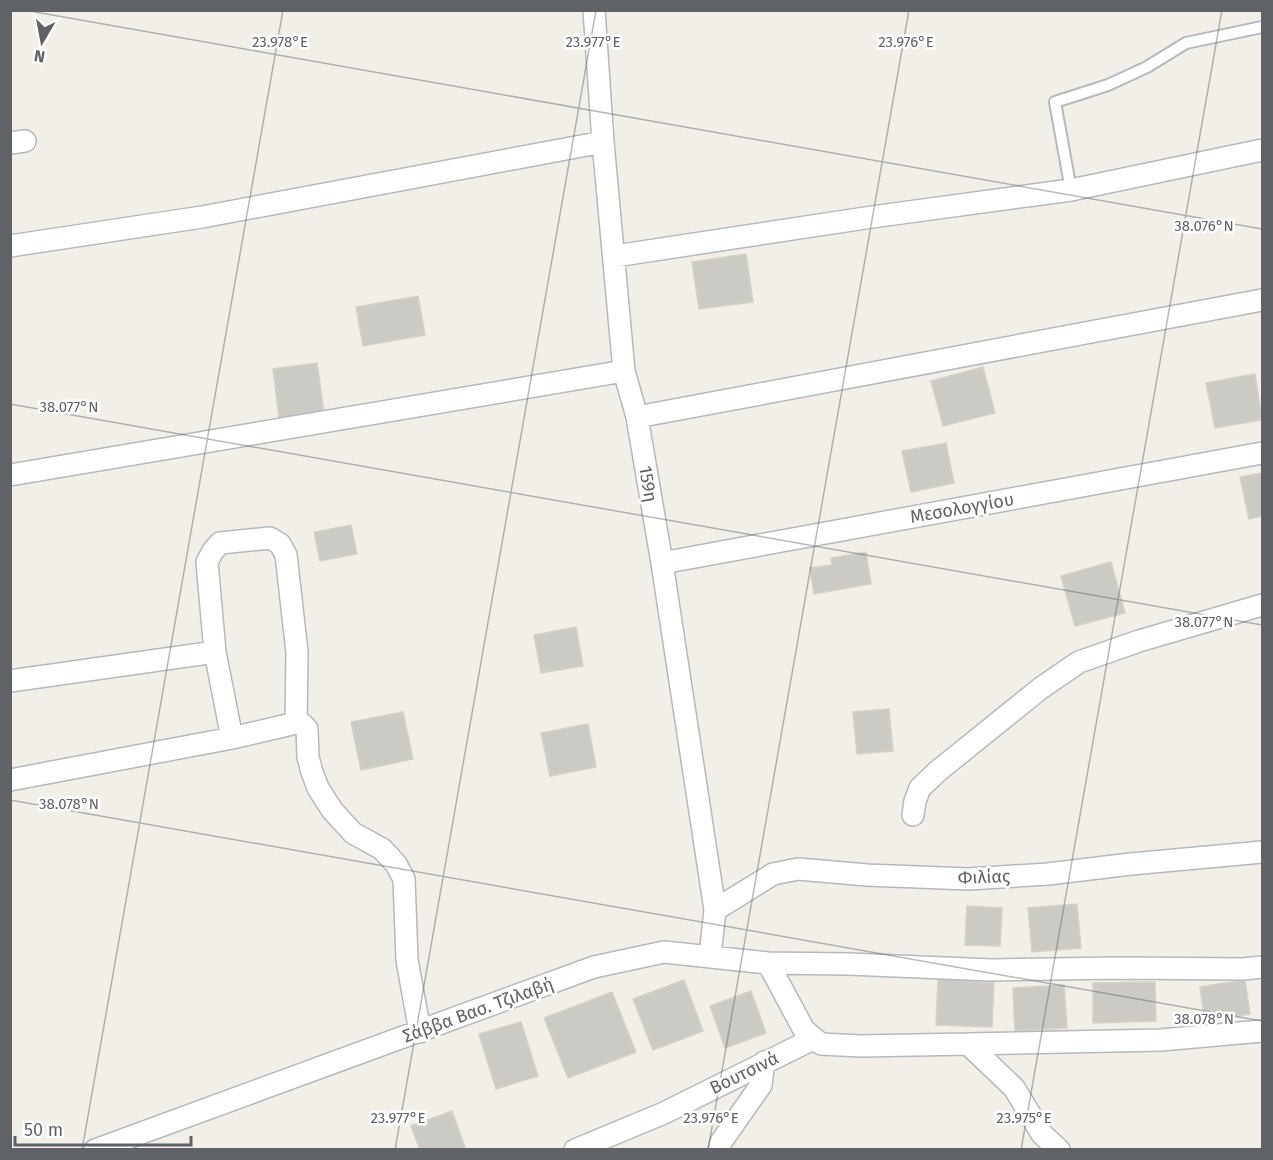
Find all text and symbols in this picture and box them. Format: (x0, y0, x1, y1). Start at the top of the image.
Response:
north arrow (12, 12, 72, 72)
text: 23.978°E (252, 33, 308, 51)
text: 23.977°E (565, 33, 621, 51)
text: 23.976°E (878, 33, 934, 51)
text: N (33, 46, 46, 67)
text: 38.076°N (1174, 217, 1234, 235)
text: 38.077°N (40, 398, 98, 416)
street label: 159η (634, 464, 662, 504)
street label: Μεσολογγίου (908, 488, 1016, 528)
text: 38.077°N (1175, 613, 1233, 631)
text: 38.078°N (39, 795, 99, 813)
street label: Φιλίας (957, 865, 1011, 889)
street label: Σάββα Βασ. Τζιλαβή (400, 973, 556, 1047)
text: 38.078°N (1174, 1010, 1234, 1028)
street label: Βουτσινά (706, 1047, 782, 1099)
scale bar (15, 1109, 190, 1147)
text: 23.977°E (370, 1109, 426, 1127)
text: 23.976°E (683, 1109, 739, 1127)
text: 23.975°E (996, 1109, 1052, 1127)
text: 50 m (24, 1119, 63, 1141)

